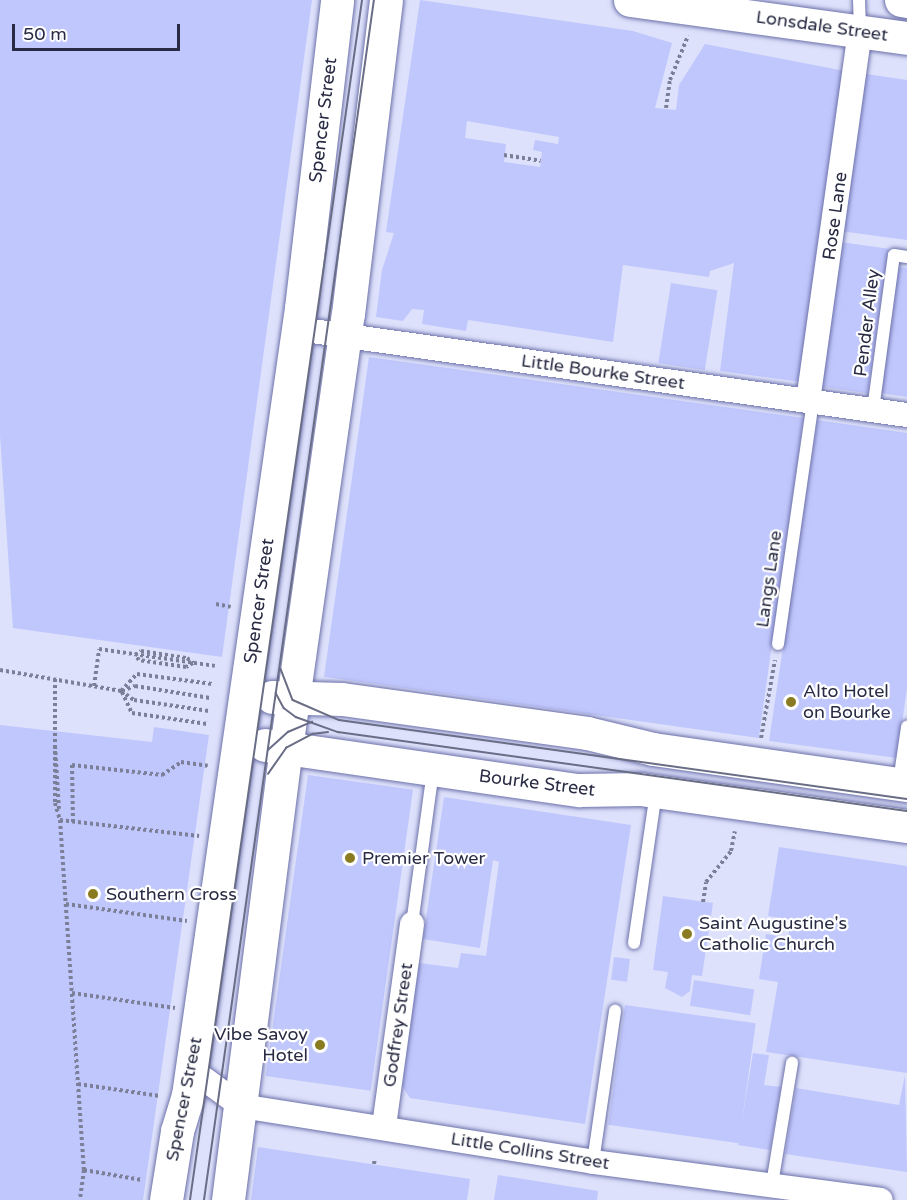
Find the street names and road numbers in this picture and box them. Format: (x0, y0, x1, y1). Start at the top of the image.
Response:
street label: Lonsdale Street (755, 6, 889, 46)
street label: Spencer Street (305, 56, 341, 184)
street label: Rose Lane (818, 170, 852, 262)
street label: Pender Alley (850, 268, 884, 378)
street label: Little Bourke Street (520, 350, 686, 394)
street label: Langs Lane (752, 529, 786, 629)
street label: Spencer Street (240, 537, 278, 665)
street label: Bourke Street (478, 765, 596, 801)
street label: Godfrey Street (379, 961, 417, 1089)
street label: Spencer Street (161, 1035, 207, 1163)
street label: Little Collins Street (449, 1128, 611, 1174)

